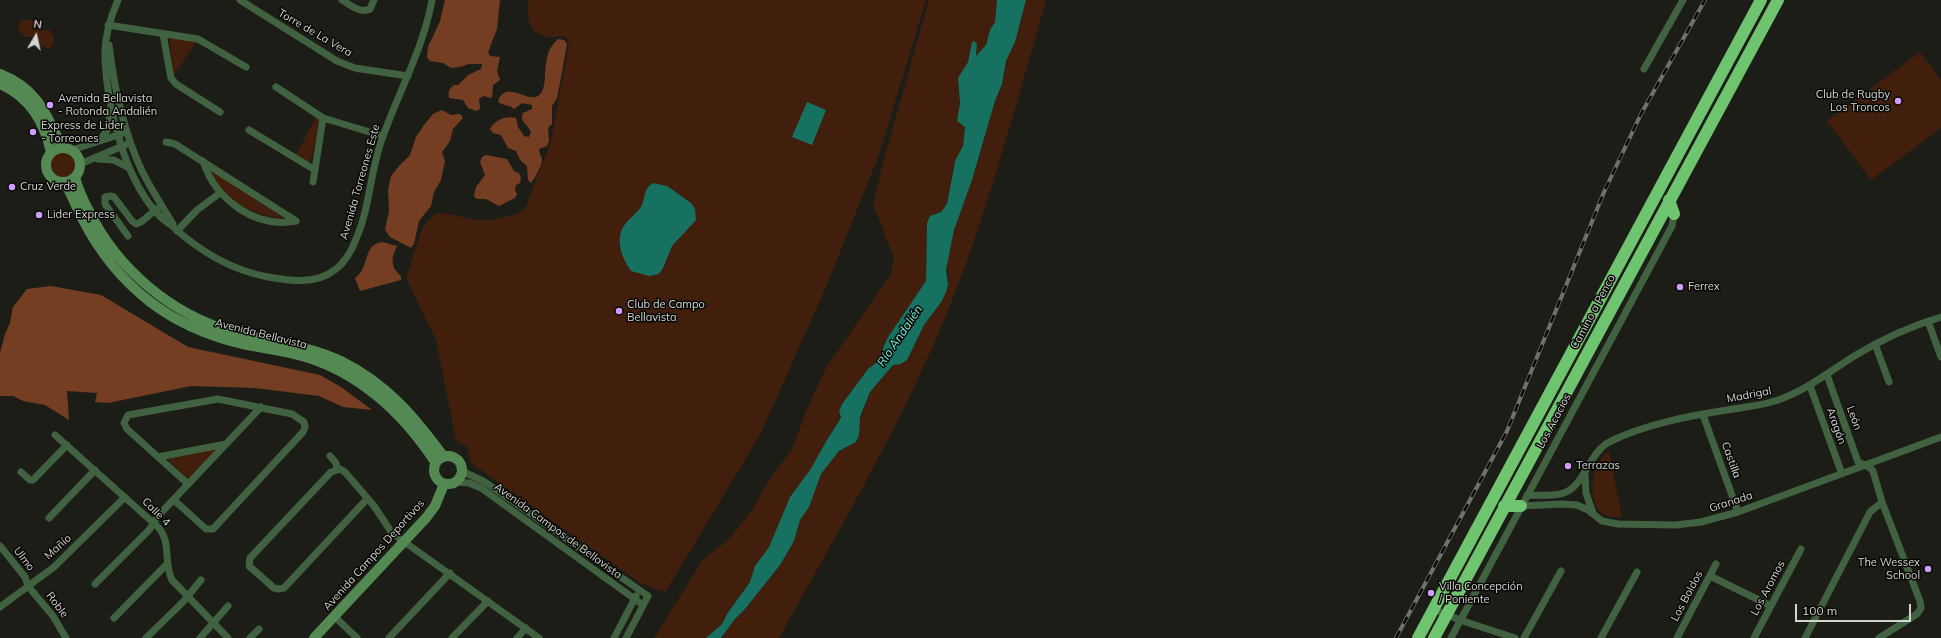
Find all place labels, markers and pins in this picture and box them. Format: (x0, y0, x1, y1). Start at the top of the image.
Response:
place label: Club de Rugby Los Troncos (1816, 88, 1890, 114)
place label: Avenida Bellavista - Rotonda Andalién (58, 92, 157, 118)
marker: Club de Rugby Los Troncos (1893, 96, 1903, 106)
marker: Avenida Bellavista - Rotonda Andalién (45, 100, 55, 110)
place label: Express de Lider - Torreones (41, 119, 124, 145)
marker: Express de Lider - Torreones (28, 127, 38, 137)
place label: Cruz Verde (20, 180, 76, 194)
marker: Cruz Verde (7, 182, 17, 192)
place label: Lider Express (47, 208, 115, 222)
marker: Lider Express (34, 210, 44, 220)
place label: Ferrex (1688, 280, 1720, 294)
marker: Ferrex (1675, 282, 1685, 292)
place label: Club de Campo Bellavista (627, 298, 705, 324)
marker: Club de Campo Bellavista (614, 306, 624, 316)
place label: Terrazas (1576, 459, 1620, 473)
marker: Terrazas (1563, 461, 1573, 471)
place label: The Wessex School (1858, 556, 1920, 582)
marker: The Wessex School (1923, 564, 1933, 574)
place label: Villa Concepción / Poniente (1439, 580, 1523, 606)
marker: Villa Concepción / Poniente (1426, 588, 1436, 598)

